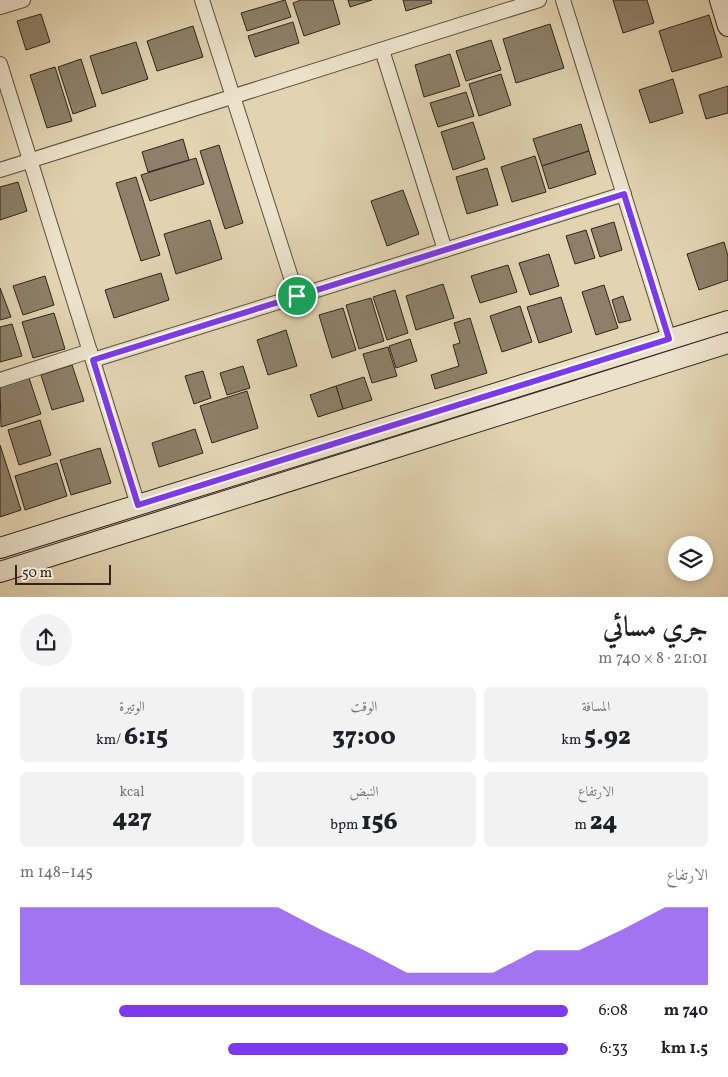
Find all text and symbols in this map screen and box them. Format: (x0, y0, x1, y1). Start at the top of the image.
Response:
pin (276, 275, 318, 317)
icon: arrive (283, 282, 311, 310)
map controls (668, 536, 713, 581)
button: layers (668, 536, 713, 581)
scale bar (15, 562, 111, 585)
text: 50 m (22, 564, 52, 583)
text: جري مسائي (603, 609, 708, 648)
button: share (20, 614, 72, 666)
text: 21:01 · 8 × 740 m (598, 648, 708, 670)
text: الوتيرة (119, 698, 145, 717)
text: الوقت (351, 698, 377, 717)
text: المسافة (582, 698, 610, 717)
text: 6:15 (124, 720, 168, 755)
text: 37:00 (332, 720, 396, 755)
text: 5.92 (584, 720, 631, 755)
text: /km (96, 731, 124, 750)
text: km (561, 731, 584, 750)
text: kcal (120, 783, 144, 802)
text: النبض (350, 783, 378, 802)
text: الارتفاع (578, 783, 614, 802)
text: 427 (112, 802, 152, 837)
text: 156 (361, 805, 398, 840)
text: 24 (590, 805, 617, 840)
text: bpm (330, 816, 361, 835)
text: m (575, 816, 590, 835)
text: 145–148 m (20, 862, 93, 884)
text: الارتفاع (666, 865, 708, 887)
text: 6:08 (598, 1000, 628, 1022)
text: 740 m (664, 1000, 708, 1022)
text: 6:33 (600, 1038, 628, 1060)
text: 1.5 km (661, 1038, 708, 1060)

